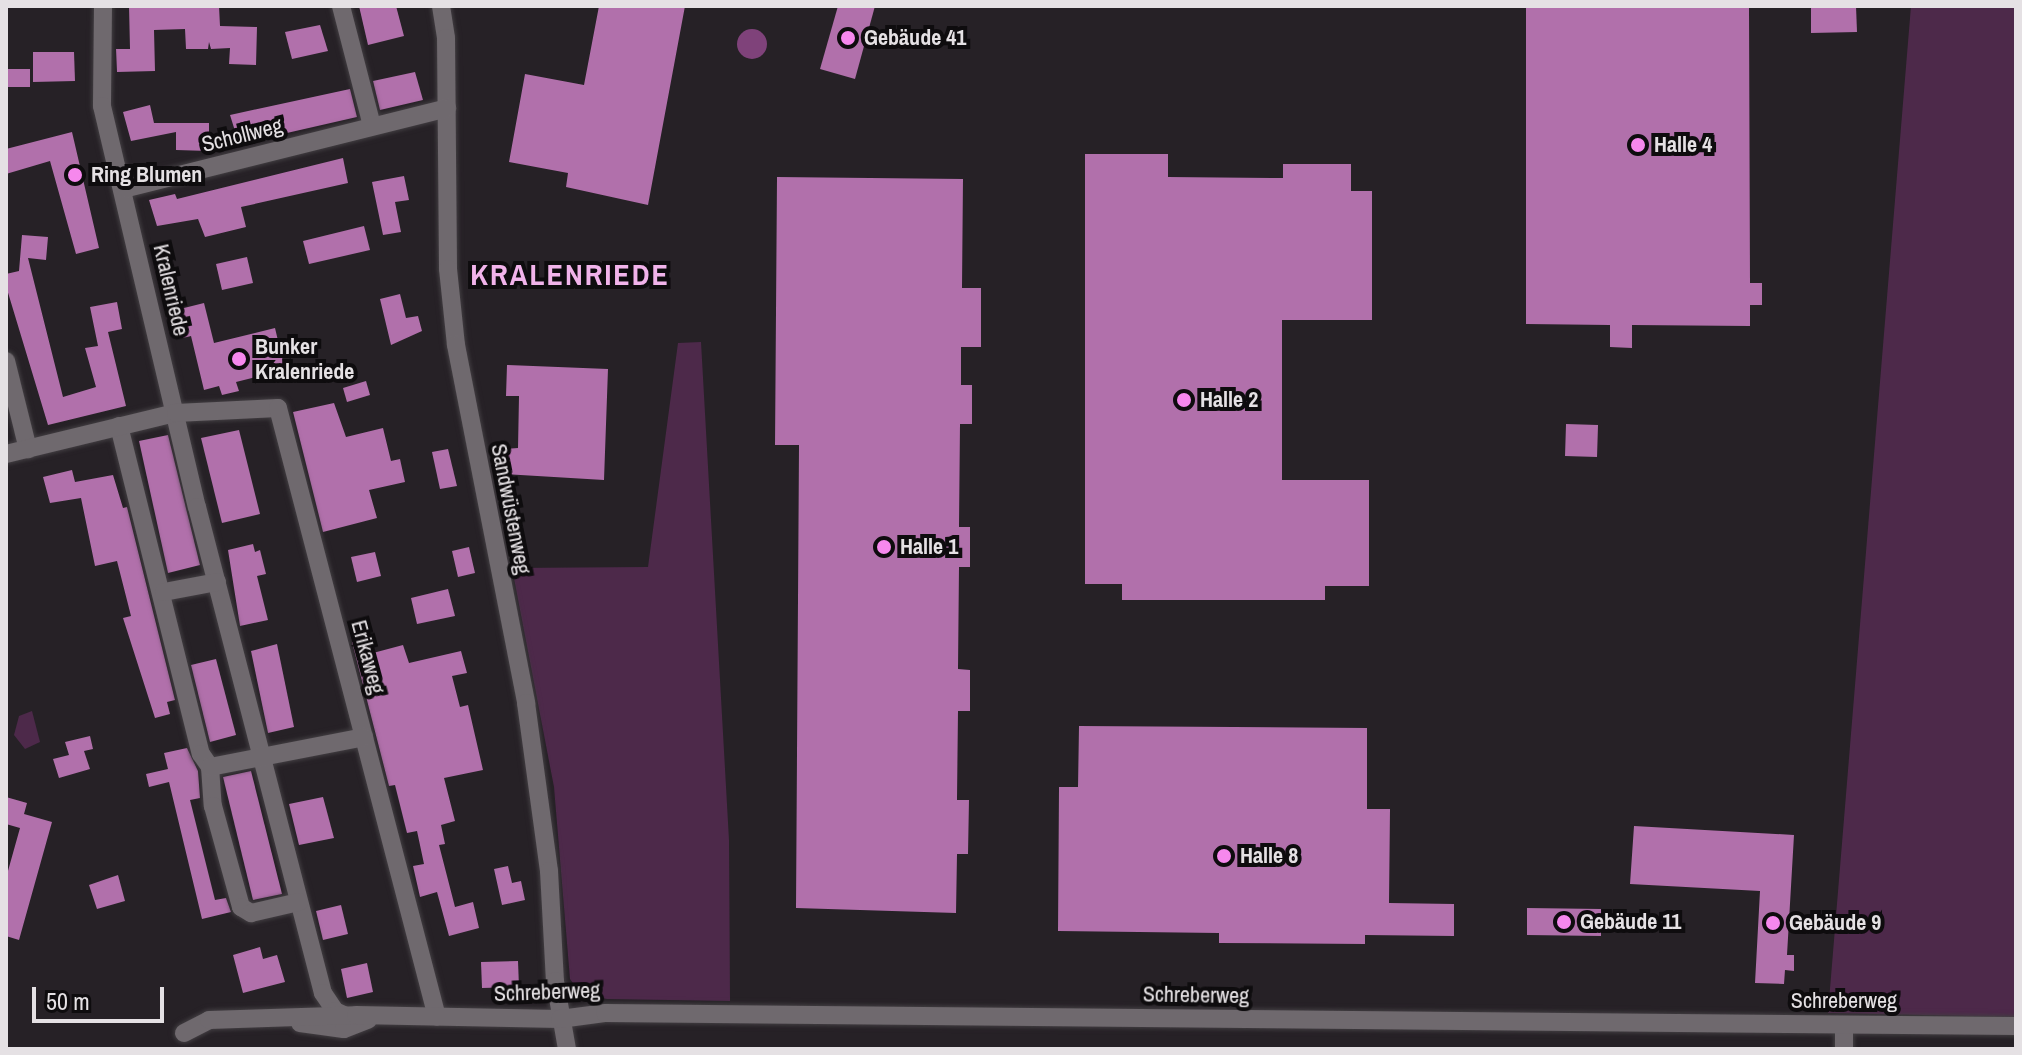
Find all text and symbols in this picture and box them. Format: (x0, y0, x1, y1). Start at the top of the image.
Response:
place label: Gebäude 41 (864, 25, 966, 51)
marker: Gebäude 41 (839, 29, 857, 47)
street label: Schollweg (199, 112, 285, 158)
place label: Halle 4 (1654, 132, 1712, 158)
marker: Halle 4 (1629, 136, 1647, 154)
place label: Ring Blumen (91, 162, 202, 188)
marker: Ring Blumen (66, 166, 84, 184)
street label: Kralenriede (148, 242, 194, 338)
district label: KRALENRIEDE (470, 256, 670, 292)
place label: Bunker Kralenriede (255, 333, 354, 384)
marker: Bunker Kralenriede (230, 350, 248, 368)
place label: Halle 2 (1200, 387, 1258, 413)
marker: Halle 2 (1175, 391, 1193, 409)
street label: Sandwüstenweg (485, 442, 537, 576)
place label: Halle 1 (900, 534, 958, 560)
marker: Halle 1 (875, 538, 893, 556)
street label: Erikaweg (346, 617, 390, 697)
place label: Halle 8 (1240, 843, 1298, 869)
marker: Halle 8 (1215, 847, 1233, 865)
place label: Gebäude 11 (1580, 909, 1681, 935)
place label: Gebäude 9 (1789, 910, 1881, 936)
marker: Gebäude 11 (1555, 913, 1573, 931)
marker: Gebäude 9 (1764, 914, 1782, 932)
scale bar (36, 971, 168, 1021)
street label: Schreberweg (493, 977, 601, 1007)
street label: Schreberweg (1143, 981, 1249, 1009)
text: 50 m (46, 985, 90, 1017)
street label: Schreberweg (1791, 988, 1897, 1014)

